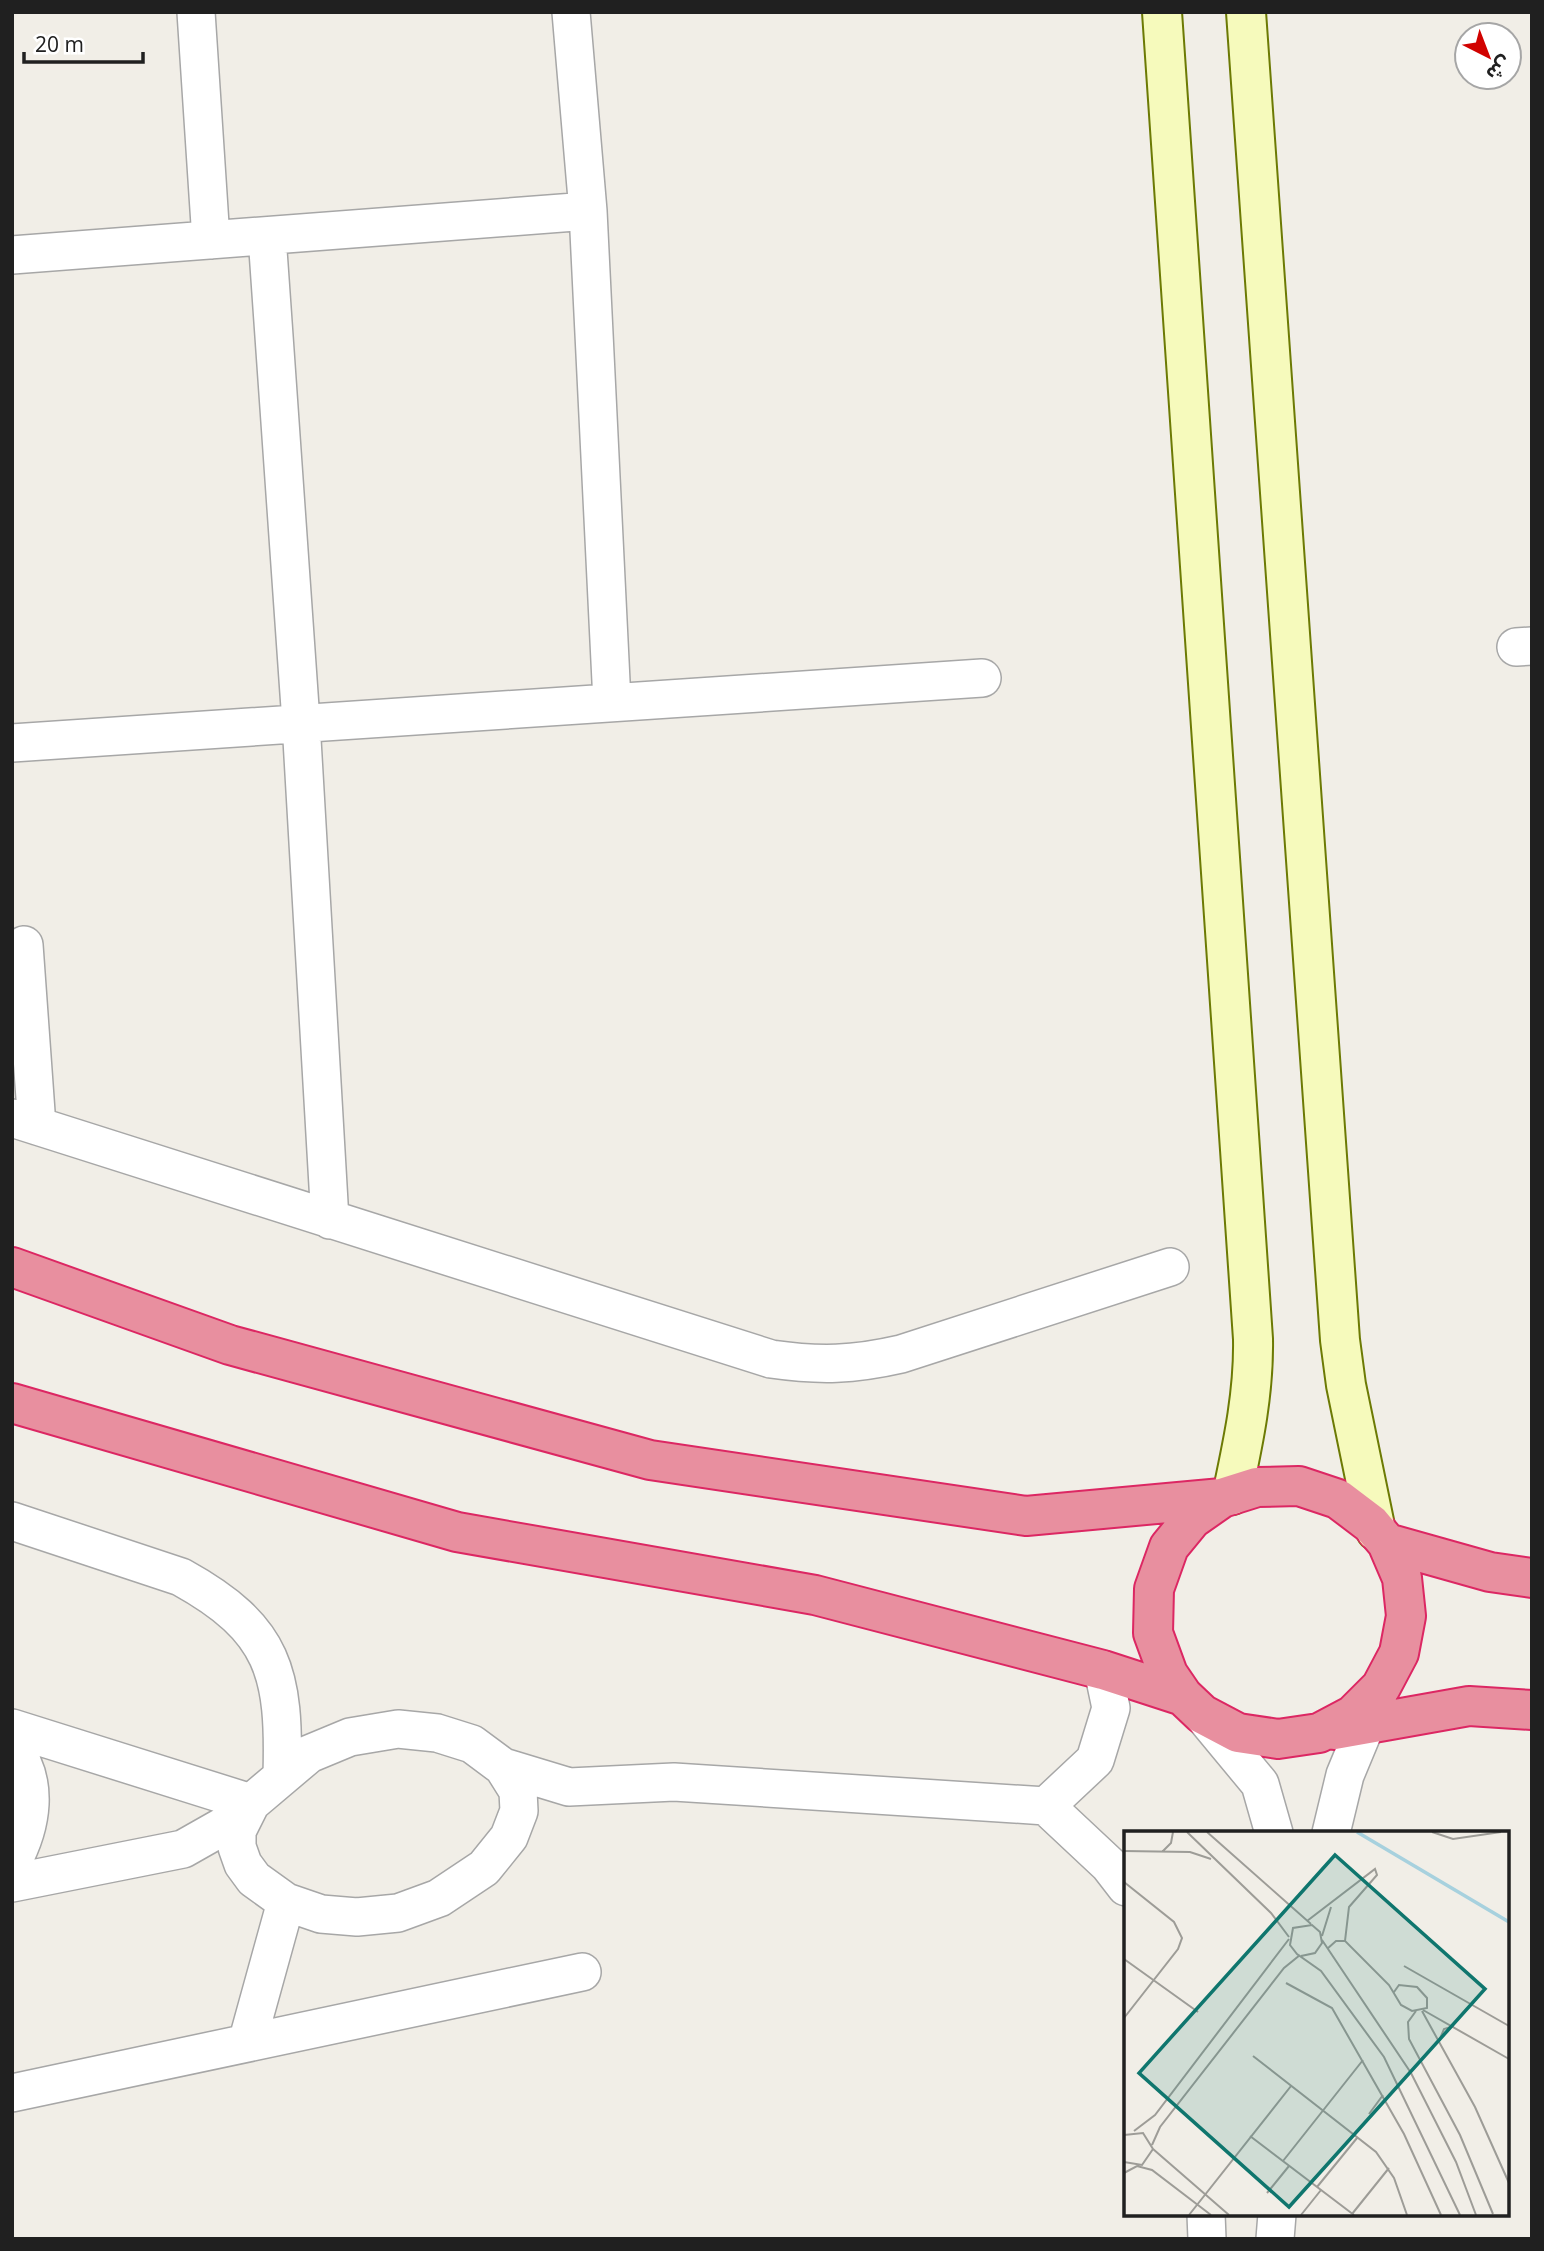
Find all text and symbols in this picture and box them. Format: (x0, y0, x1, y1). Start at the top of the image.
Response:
scale bar (24, 21, 144, 65)
north arrow (1453, 21, 1523, 91)
text: 20 m (35, 30, 84, 58)
text: ش (1481, 50, 1518, 87)
inset map (1124, 1831, 1509, 2216)

